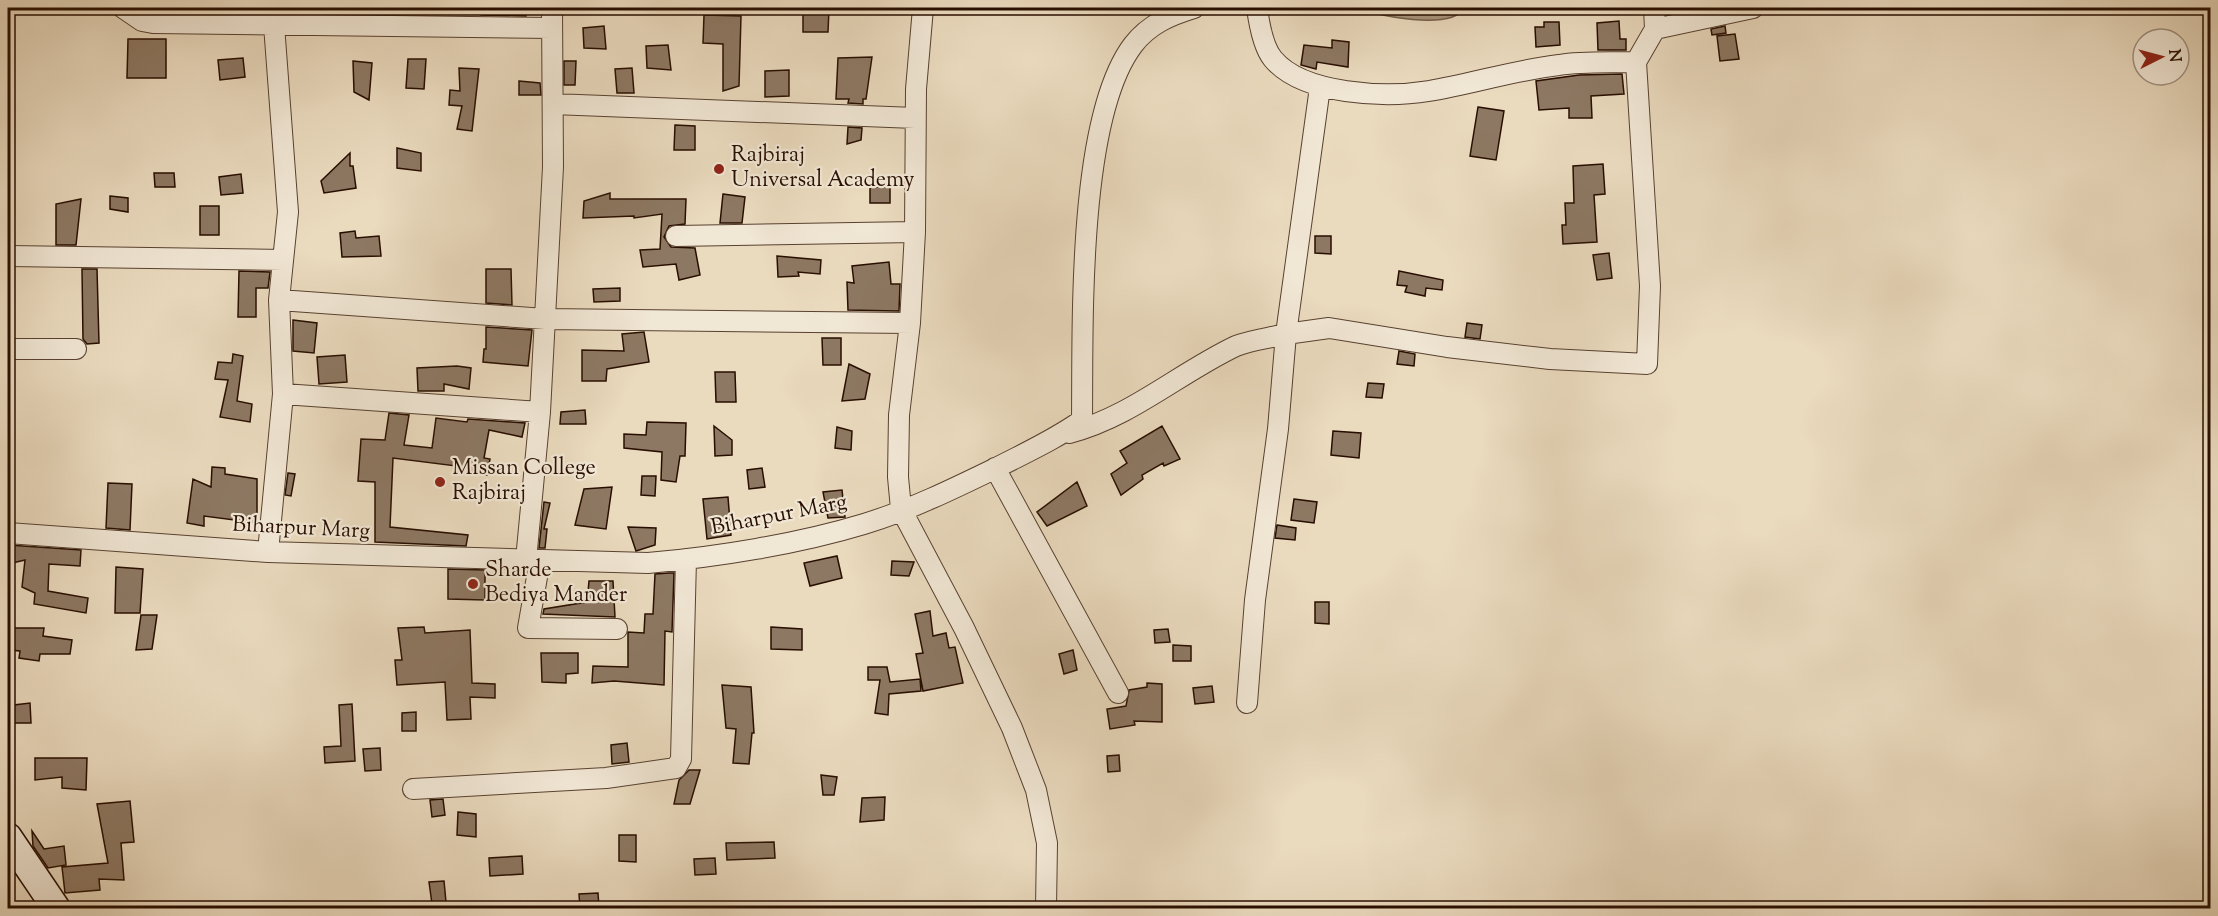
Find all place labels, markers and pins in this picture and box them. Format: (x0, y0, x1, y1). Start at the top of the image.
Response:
place label: Rajbiraj Universal Academy (731, 140, 915, 197)
marker: Rajbiraj Universal Academy (712, 162, 726, 176)
place label: Missan College Rajbiraj (452, 453, 596, 510)
marker: Missan College Rajbiraj (433, 475, 447, 489)
place label: Sharde Bediya Mander (485, 555, 627, 612)
marker: Sharde Bediya Mander (466, 577, 480, 591)

